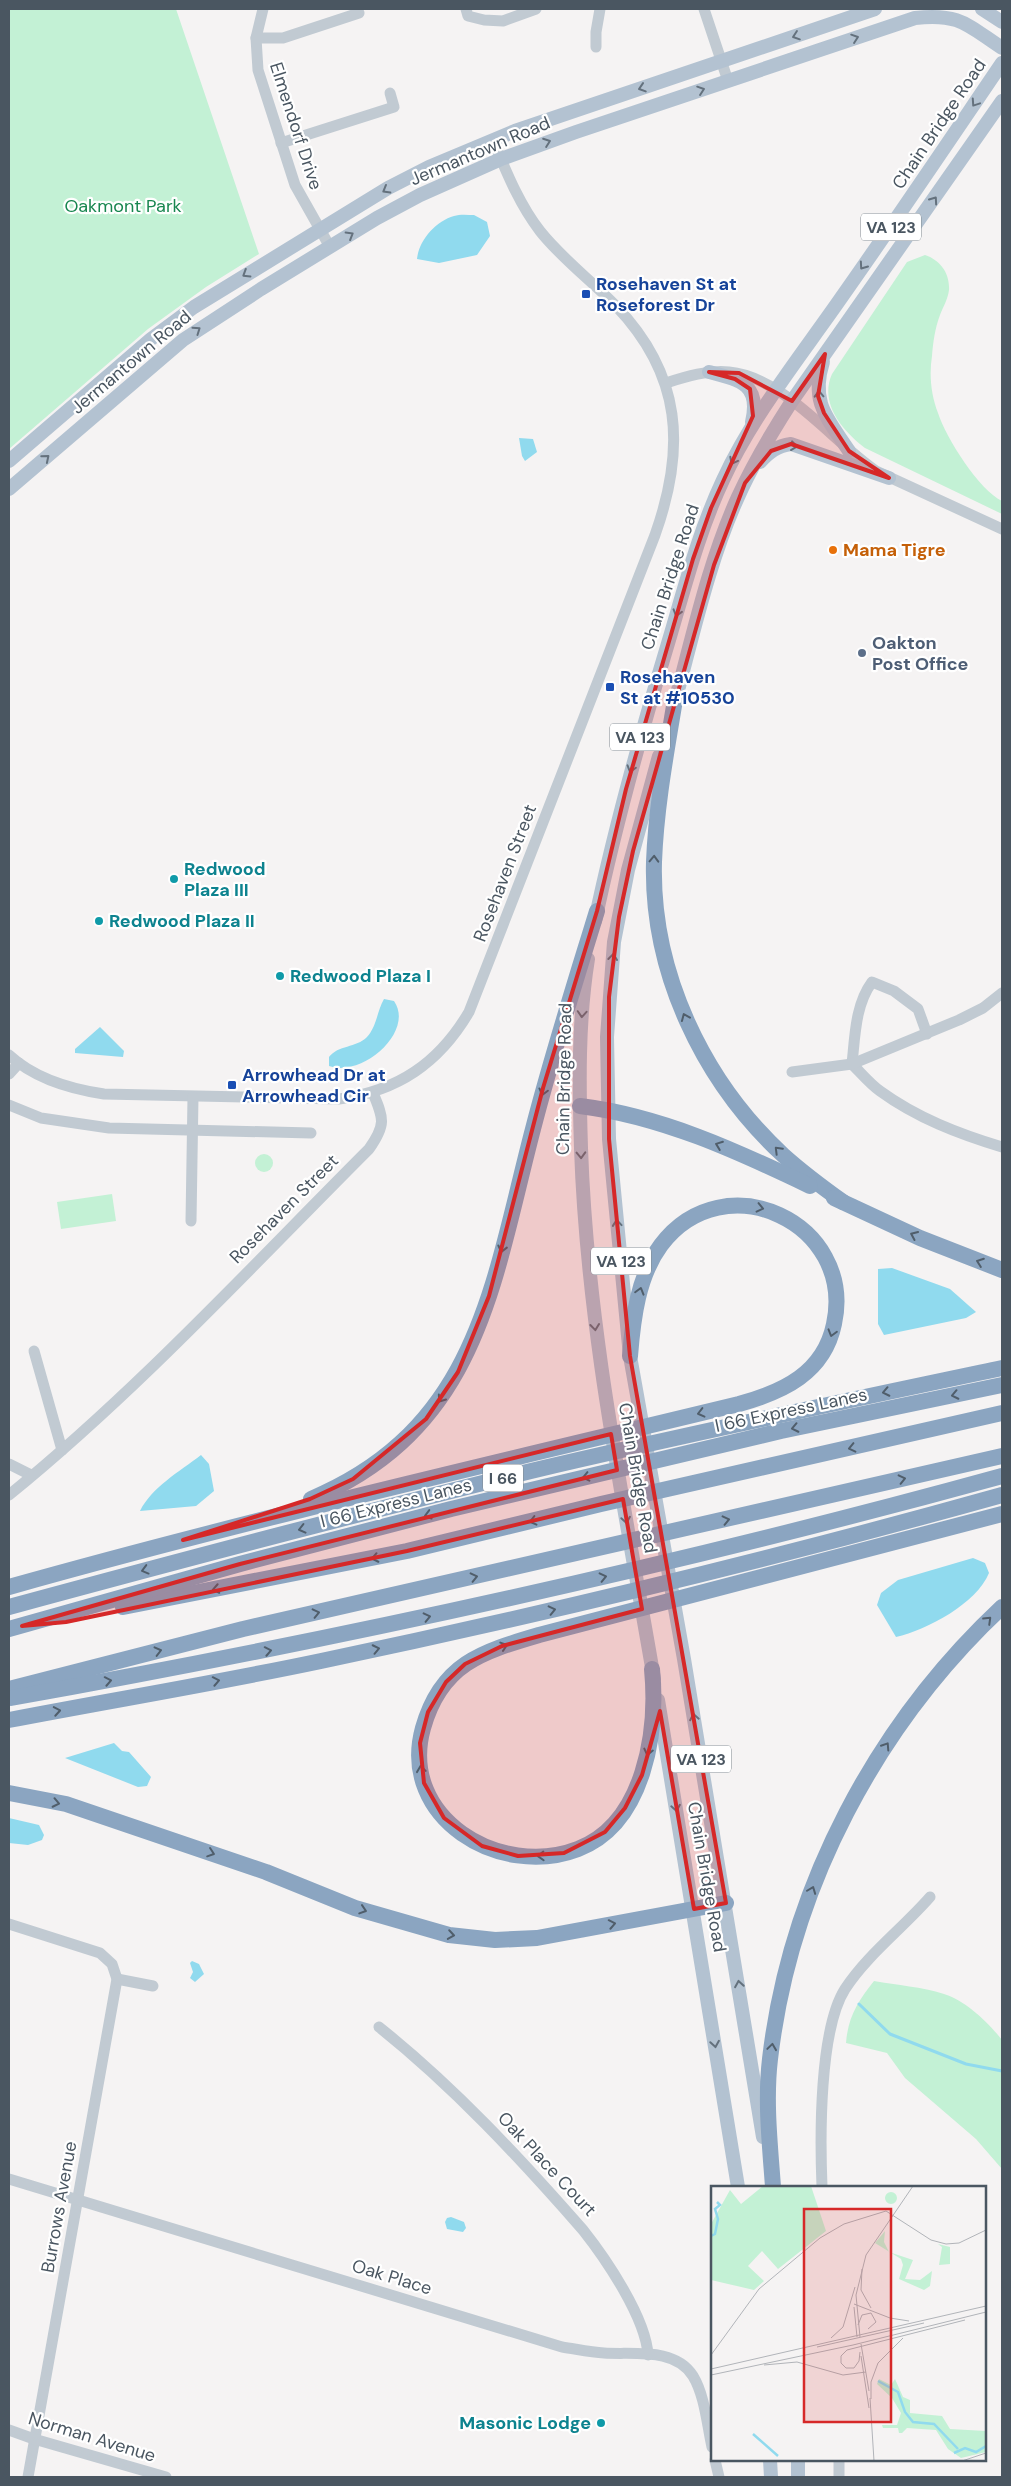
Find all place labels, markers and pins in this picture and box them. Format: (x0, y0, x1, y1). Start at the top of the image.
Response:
place label: Rosehaven St at Roseforest Dr (596, 272, 737, 317)
marker: Rosehaven St at Roseforest Dr (580, 288, 592, 300)
place label: Mama Tigre (843, 538, 946, 562)
marker: Mama Tigre (827, 544, 839, 556)
place label: Oakton Post Office (872, 631, 969, 676)
marker: Oakton Post Office (856, 647, 868, 659)
place label: Rosehaven St at #10530 (620, 665, 735, 710)
marker: Rosehaven St at #10530 (604, 681, 616, 693)
place label: Redwood Plaza III (184, 857, 266, 902)
marker: Redwood Plaza III (168, 873, 180, 885)
place label: Redwood Plaza II (109, 909, 255, 933)
marker: Redwood Plaza II (93, 915, 105, 927)
place label: Redwood Plaza I (290, 964, 431, 988)
marker: Redwood Plaza I (274, 970, 286, 982)
place label: Arrowhead Dr at Arrowhead Cir (242, 1063, 386, 1108)
marker: Arrowhead Dr at Arrowhead Cir (226, 1079, 238, 1091)
place label: Masonic Lodge (459, 2411, 591, 2435)
marker: Masonic Lodge (595, 2417, 607, 2429)

